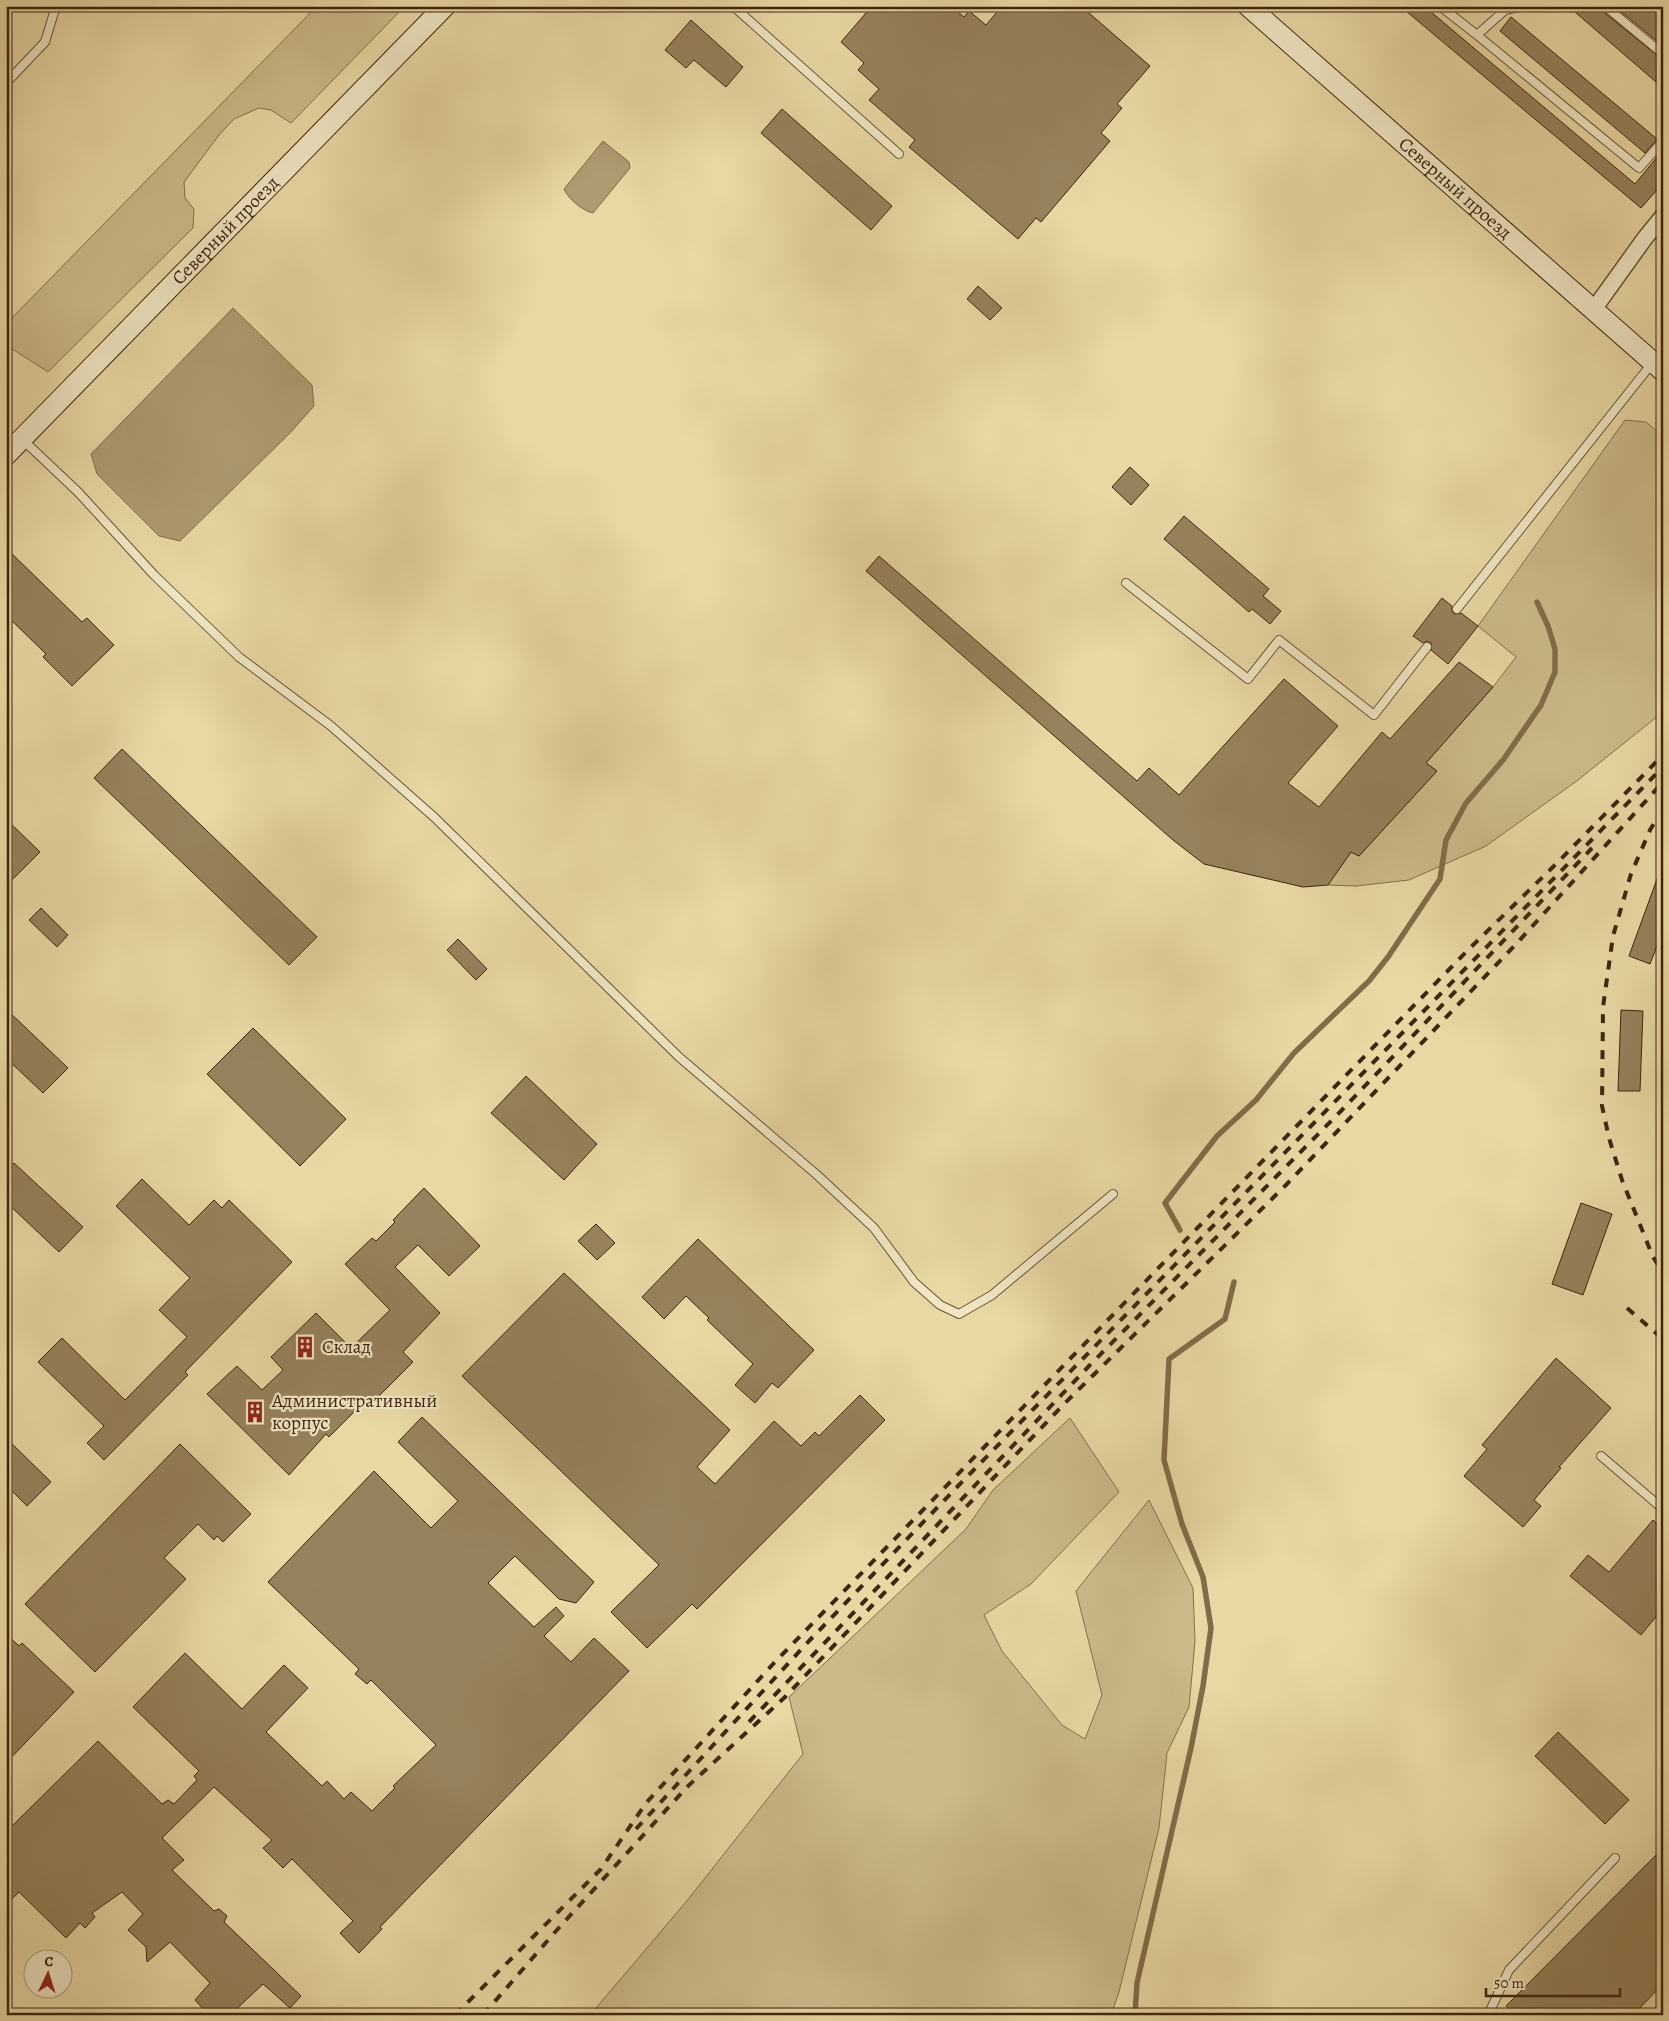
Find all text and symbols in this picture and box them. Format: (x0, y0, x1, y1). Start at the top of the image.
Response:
street label: Северный проезд (1393, 131, 1518, 245)
street label: Северный проезд (166, 170, 285, 291)
building icon: Склад (292, 1334, 318, 1360)
place label: Склад (322, 1334, 371, 1360)
place label: Административный корпус (271, 1388, 437, 1436)
building icon: Административный корпус (242, 1399, 268, 1425)
north arrow (22, 1948, 72, 1998)
text: С (44, 1952, 54, 1971)
scale bar (1486, 1966, 1620, 1998)
text: 50 m (1494, 1973, 1524, 1993)

